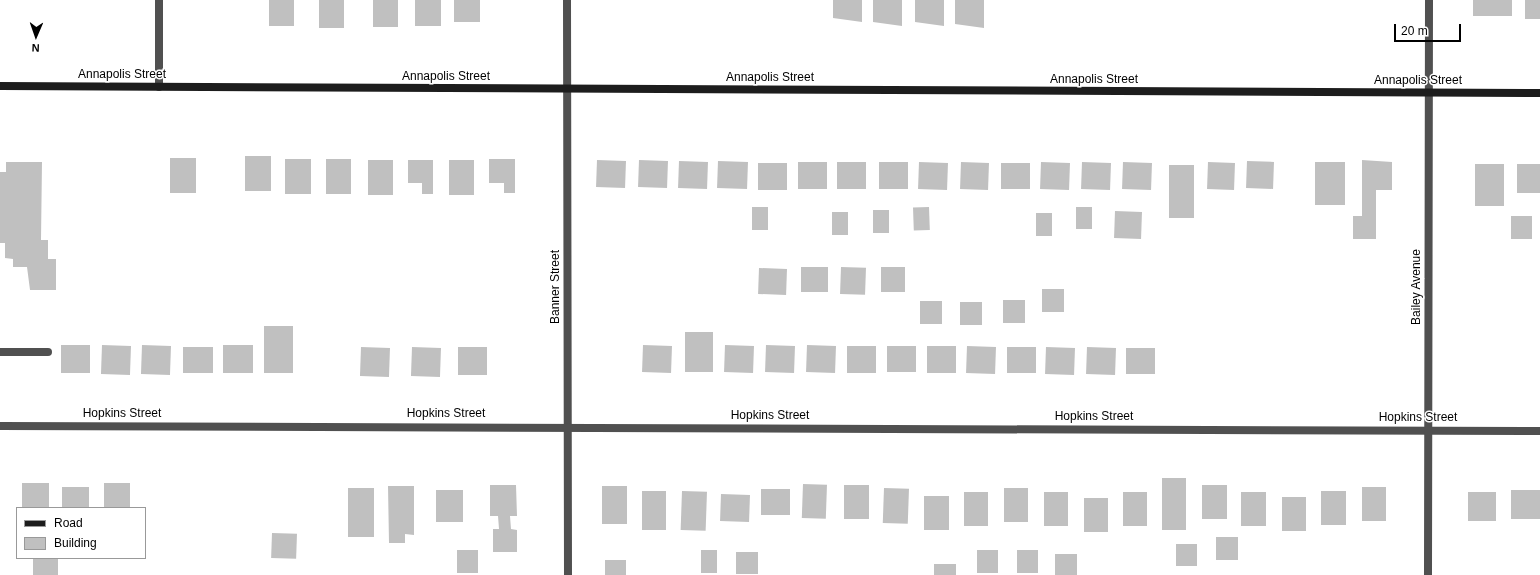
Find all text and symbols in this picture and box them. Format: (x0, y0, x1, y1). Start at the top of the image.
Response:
north arrow (16, 16, 56, 56)
scale bar (1396, 16, 1463, 42)
text: 20 m (1401, 24, 1428, 38)
text: N (31, 42, 40, 54)
street label: Annapolis Street (78, 68, 166, 82)
street label: Annapolis Street (402, 70, 490, 84)
street label: Annapolis Street (726, 71, 814, 85)
street label: Annapolis Street (1050, 73, 1138, 87)
street label: Annapolis Street (1374, 74, 1462, 88)
street label: Bailey Avenue (1410, 249, 1424, 325)
street label: Banner Street (549, 250, 563, 324)
street label: Hopkins Street (83, 407, 161, 421)
street label: Hopkins Street (407, 407, 485, 421)
street label: Hopkins Street (731, 409, 809, 423)
street label: Hopkins Street (1055, 410, 1133, 424)
street label: Hopkins Street (1379, 411, 1457, 425)
legend (16, 507, 146, 559)
text: Road (54, 516, 83, 530)
text: Building (54, 536, 97, 550)

